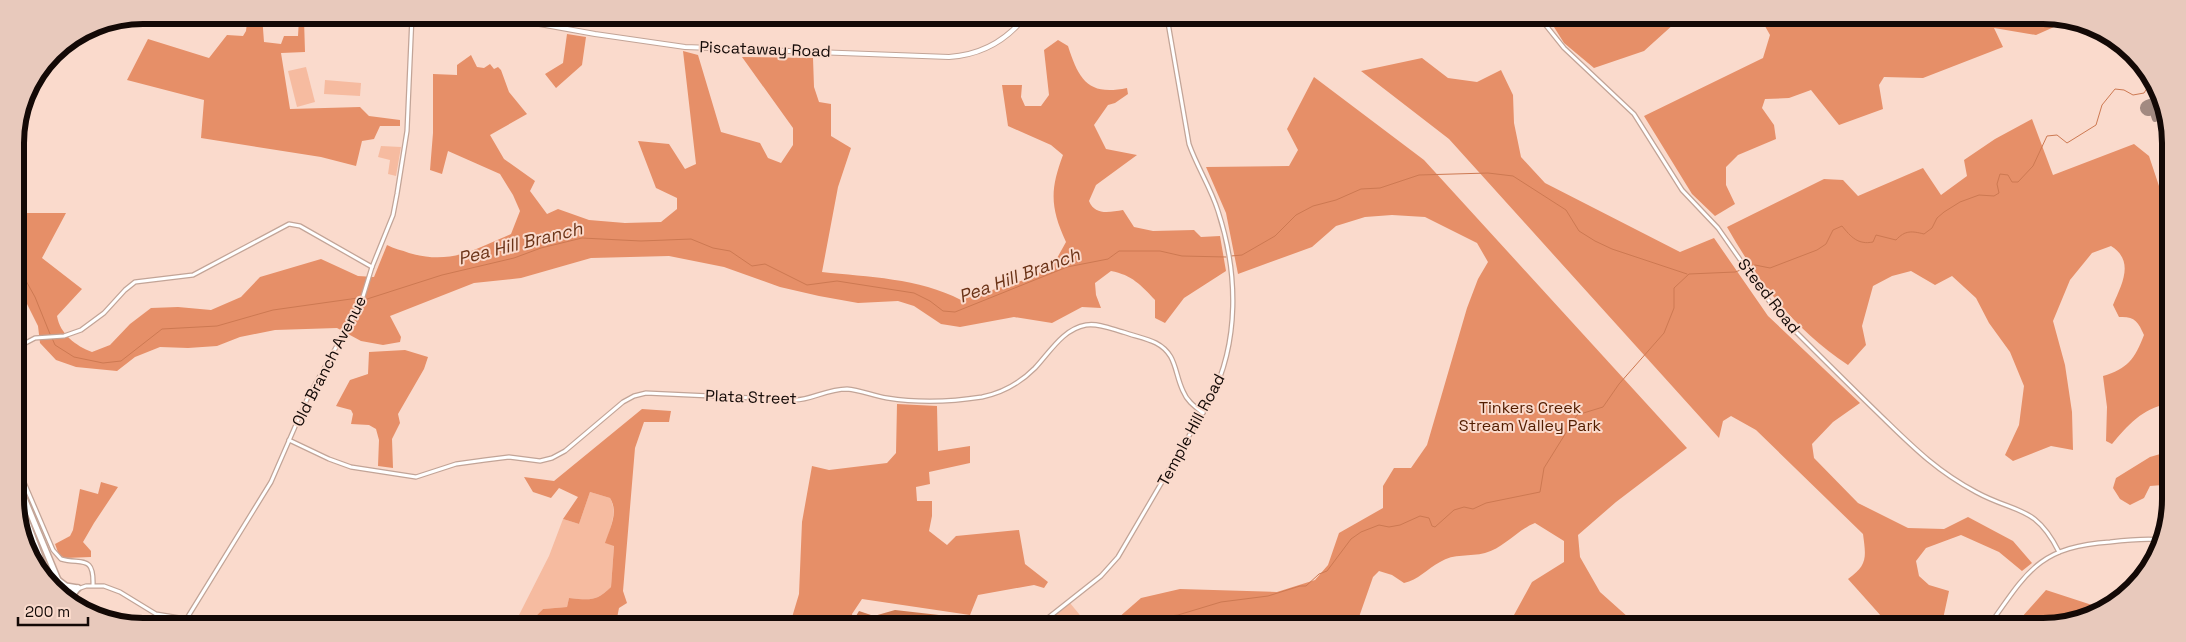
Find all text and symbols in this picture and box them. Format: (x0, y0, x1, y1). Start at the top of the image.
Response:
street label: Piscataway Road (699, 36, 831, 62)
water label: Pea Hill Branch (455, 216, 586, 270)
water label: Pea Hill Branch (955, 242, 1084, 308)
street label: Steed Road (1733, 254, 1805, 338)
street label: Old Branch Avenue (287, 292, 371, 430)
street label: Temple Hill Road (1153, 370, 1229, 490)
street label: Plata Street (705, 385, 797, 409)
park label: Tinkers Creek Stream Valley Park (1459, 397, 1602, 436)
scale bar (18, 594, 88, 626)
text: 200 m (25, 602, 70, 621)

